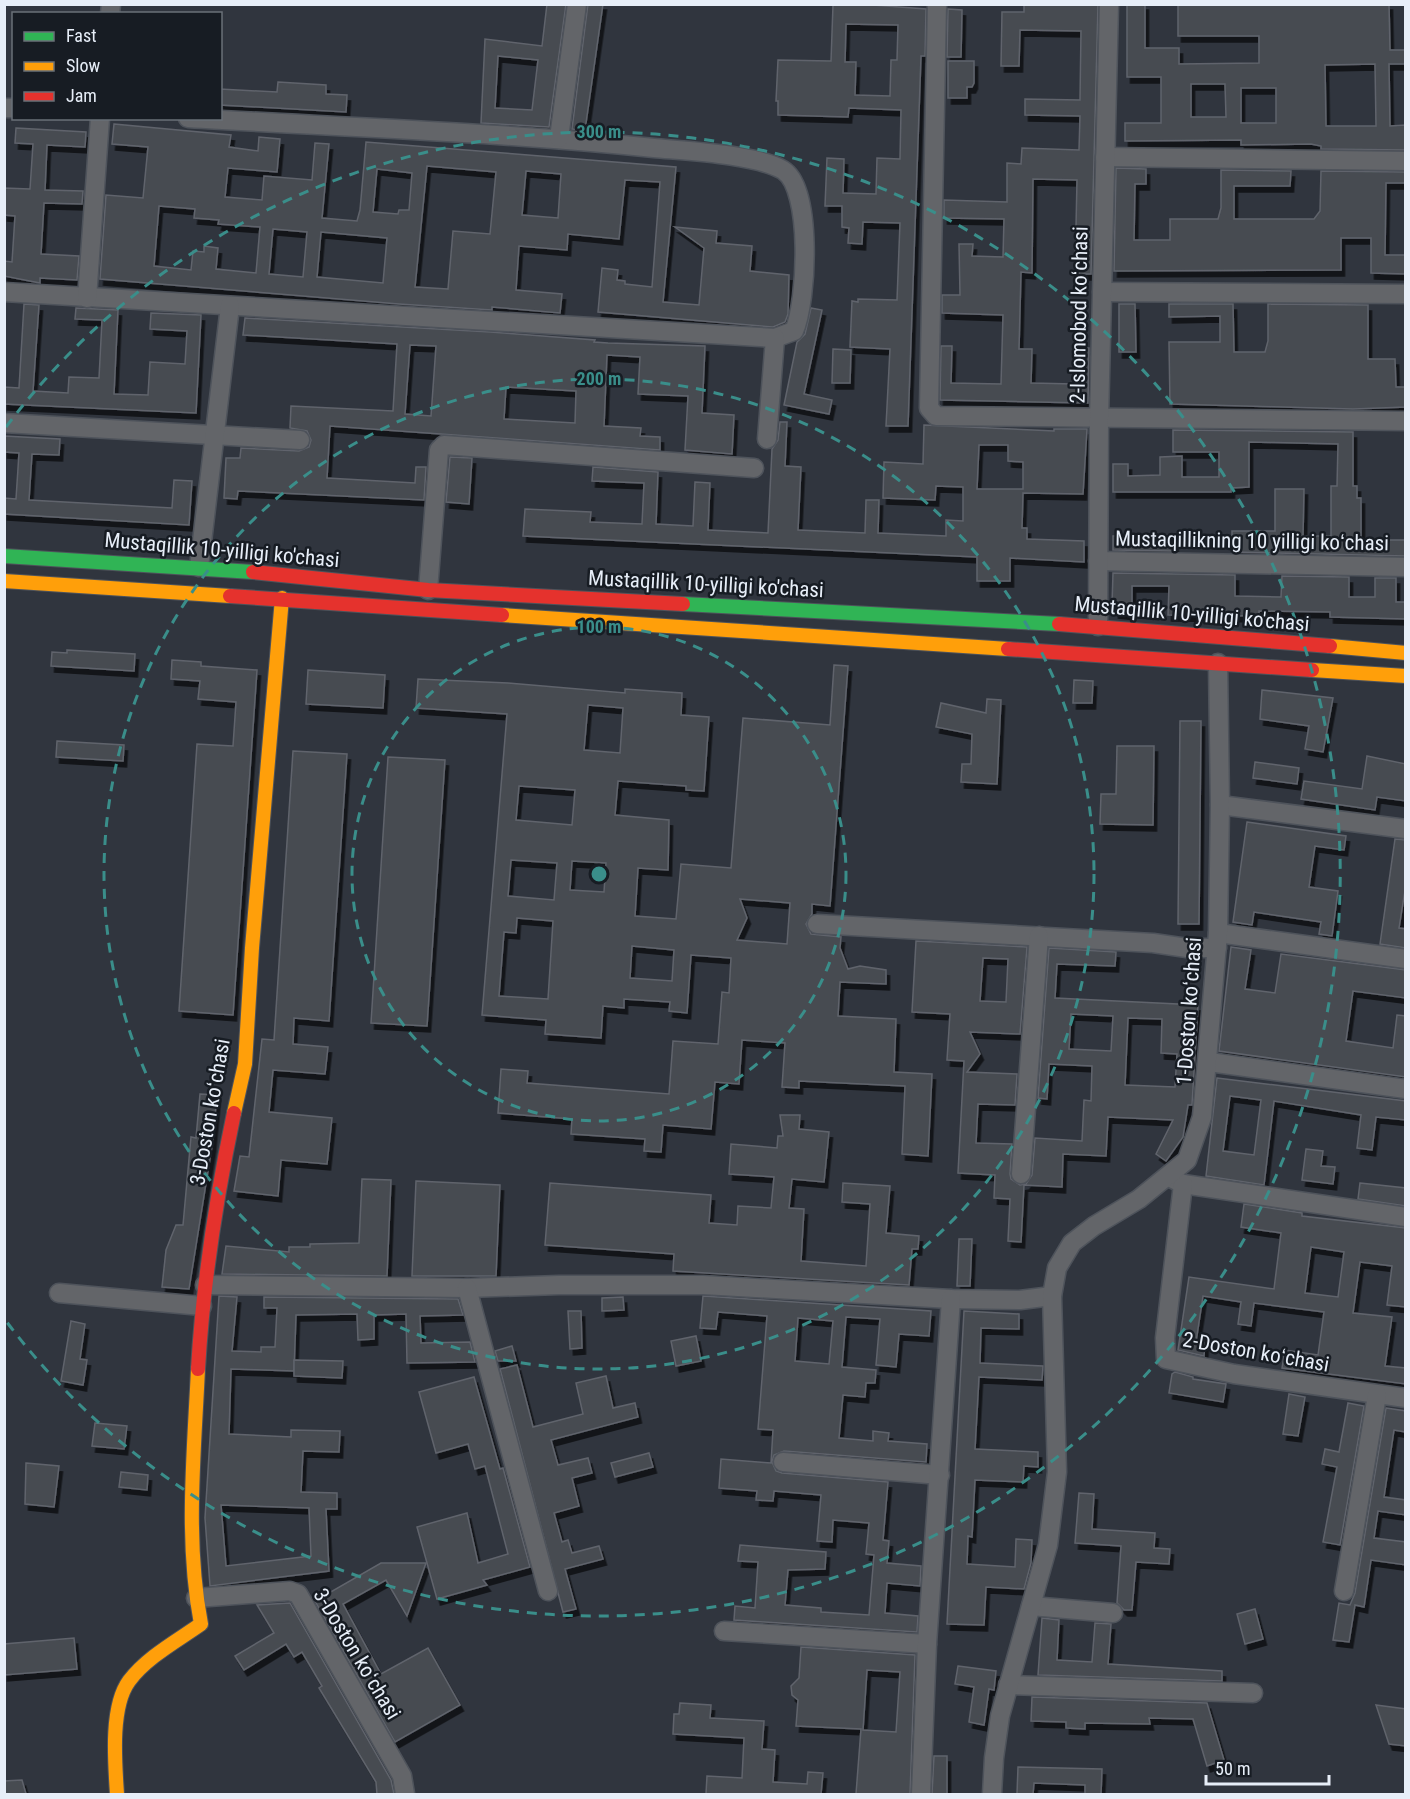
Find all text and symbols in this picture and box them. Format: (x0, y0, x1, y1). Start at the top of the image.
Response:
legend (12, 12, 222, 120)
text: Fast (66, 25, 97, 46)
text: Slow (66, 55, 101, 76)
text: Jam (66, 85, 97, 106)
text: 300 m (577, 121, 621, 142)
street label: 2-Islomobod koʻchasi (1065, 226, 1093, 404)
text: 200 m (577, 368, 621, 389)
street label: Mustaqillikning 10 yilligi koʻchasi (1115, 527, 1389, 555)
street label: Mustaqillik 10-yilligi ko'chasi (103, 528, 341, 572)
street label: Mustaqillik 10-yilligi ko'chasi (588, 566, 824, 602)
street label: Mustaqillik 10-yilligi ko'chasi (1073, 592, 1311, 636)
text: 100 m (577, 616, 621, 637)
centre of rings (589, 864, 609, 884)
street label: 1-Doston koʻchasi (1172, 936, 1206, 1086)
street label: 3-Doston koʻchasi (185, 1037, 235, 1187)
street label: 2-Doston koʻchasi (1181, 1327, 1331, 1377)
street label: 3-Doston koʻchasi (309, 1584, 405, 1724)
scale bar (1206, 1748, 1329, 1786)
text: 50 m (1215, 1758, 1250, 1779)

